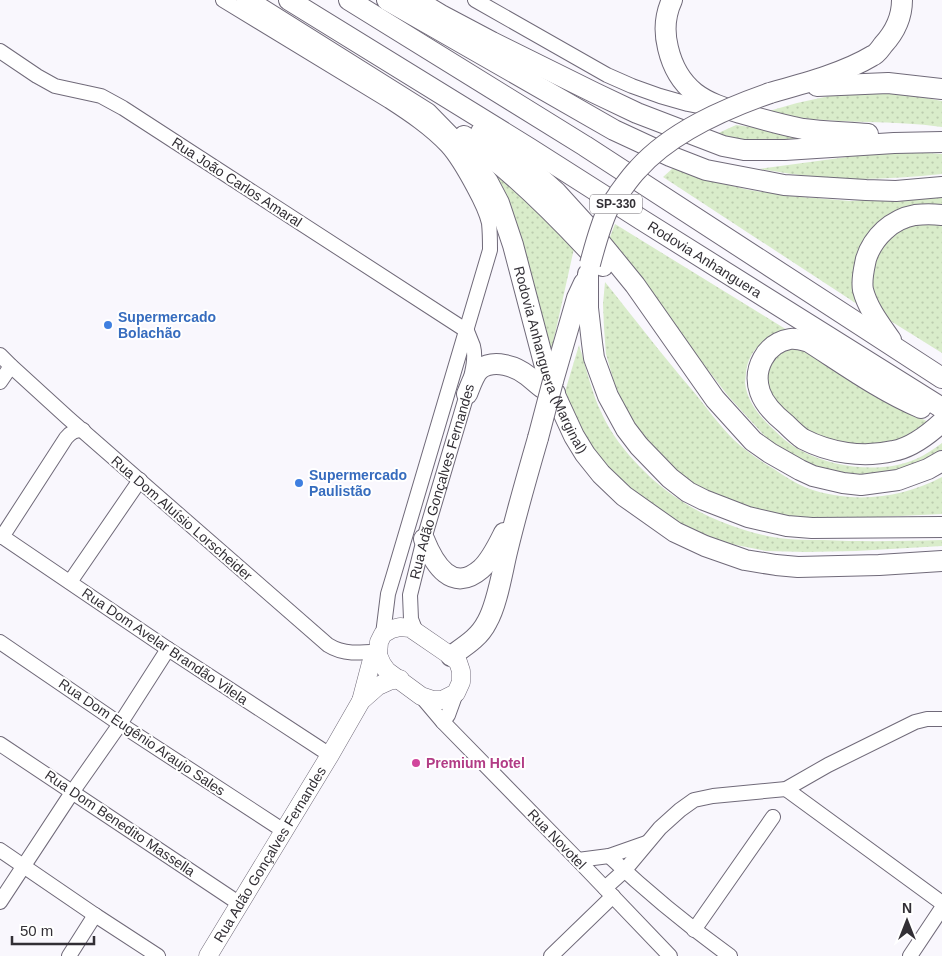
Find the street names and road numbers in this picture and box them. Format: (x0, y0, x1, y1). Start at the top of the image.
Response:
street label: Rua João Carlos Amaral (169, 134, 305, 230)
road number: SP-330 (590, 194, 642, 213)
street label: Rodovia Anhanguera (645, 218, 765, 301)
street label: Rodovia Anhanguera (Marginal) (511, 264, 591, 456)
street label: Rua Adão Gonçalves Fernandes (406, 382, 477, 581)
street label: Rua Dom Aluísio Lorscheider (108, 452, 256, 584)
street label: Rua Dom Avelar Brandão Vilela (79, 584, 251, 708)
street label: Rua Dom Eugênio Araujo Sales (56, 675, 228, 799)
street label: Rua Adão Gonçalves Fernandes (210, 764, 329, 945)
street label: Rua Dom Benedito Massella (42, 767, 198, 879)
street label: Rua Novotel (524, 806, 590, 872)

